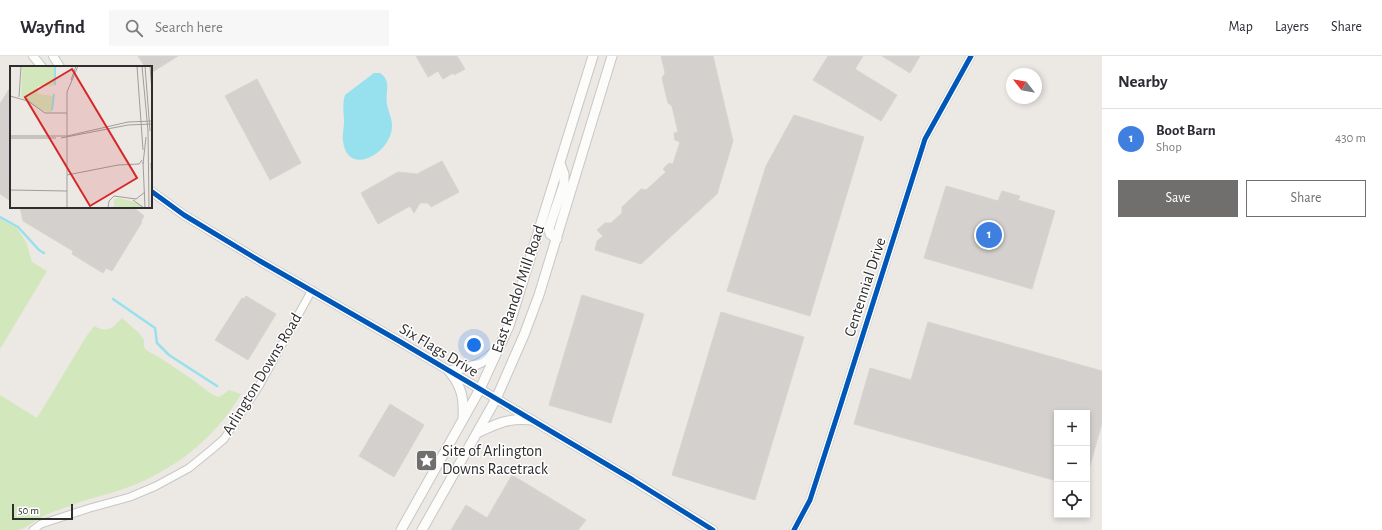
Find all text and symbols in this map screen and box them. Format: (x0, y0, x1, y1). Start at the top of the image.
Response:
search box (109, 10, 389, 46)
icon: search (123, 17, 145, 39)
text: Wayfind (20, 18, 85, 37)
text: Search here (155, 20, 223, 35)
text: Map (1228, 20, 1253, 34)
text: Layers (1275, 20, 1309, 34)
text: Share (1331, 20, 1362, 34)
inset map (10, 66, 152, 208)
north arrow (1006, 68, 1042, 104)
text: Nearby (1118, 73, 1168, 90)
text: Boot Barn (1156, 123, 1216, 138)
text: 1 (1129, 132, 1133, 145)
text: 430 m (1335, 132, 1366, 145)
text: Shop (1156, 141, 1182, 154)
button: Save (1118, 180, 1238, 217)
button: Share (1246, 180, 1366, 217)
pin: 1 (976, 220, 1002, 250)
street label: East Randol Mill Road (489, 223, 547, 355)
street label: Centennial Drive (841, 235, 889, 339)
street label: Arlington Downs Road (219, 310, 305, 438)
street label: Six Flags Drive (397, 320, 481, 380)
your location (464, 335, 484, 355)
map controls (1054, 410, 1090, 518)
button: + (1054, 410, 1090, 446)
place label: Site of Arlington Downs Racetrack (442, 443, 549, 477)
button: − (1054, 446, 1090, 482)
place icon: Site of Arlington Downs Racetrack (413, 447, 439, 473)
button: locate (1054, 482, 1090, 518)
scale bar (12, 502, 73, 521)
text: 50 m (18, 505, 39, 516)

